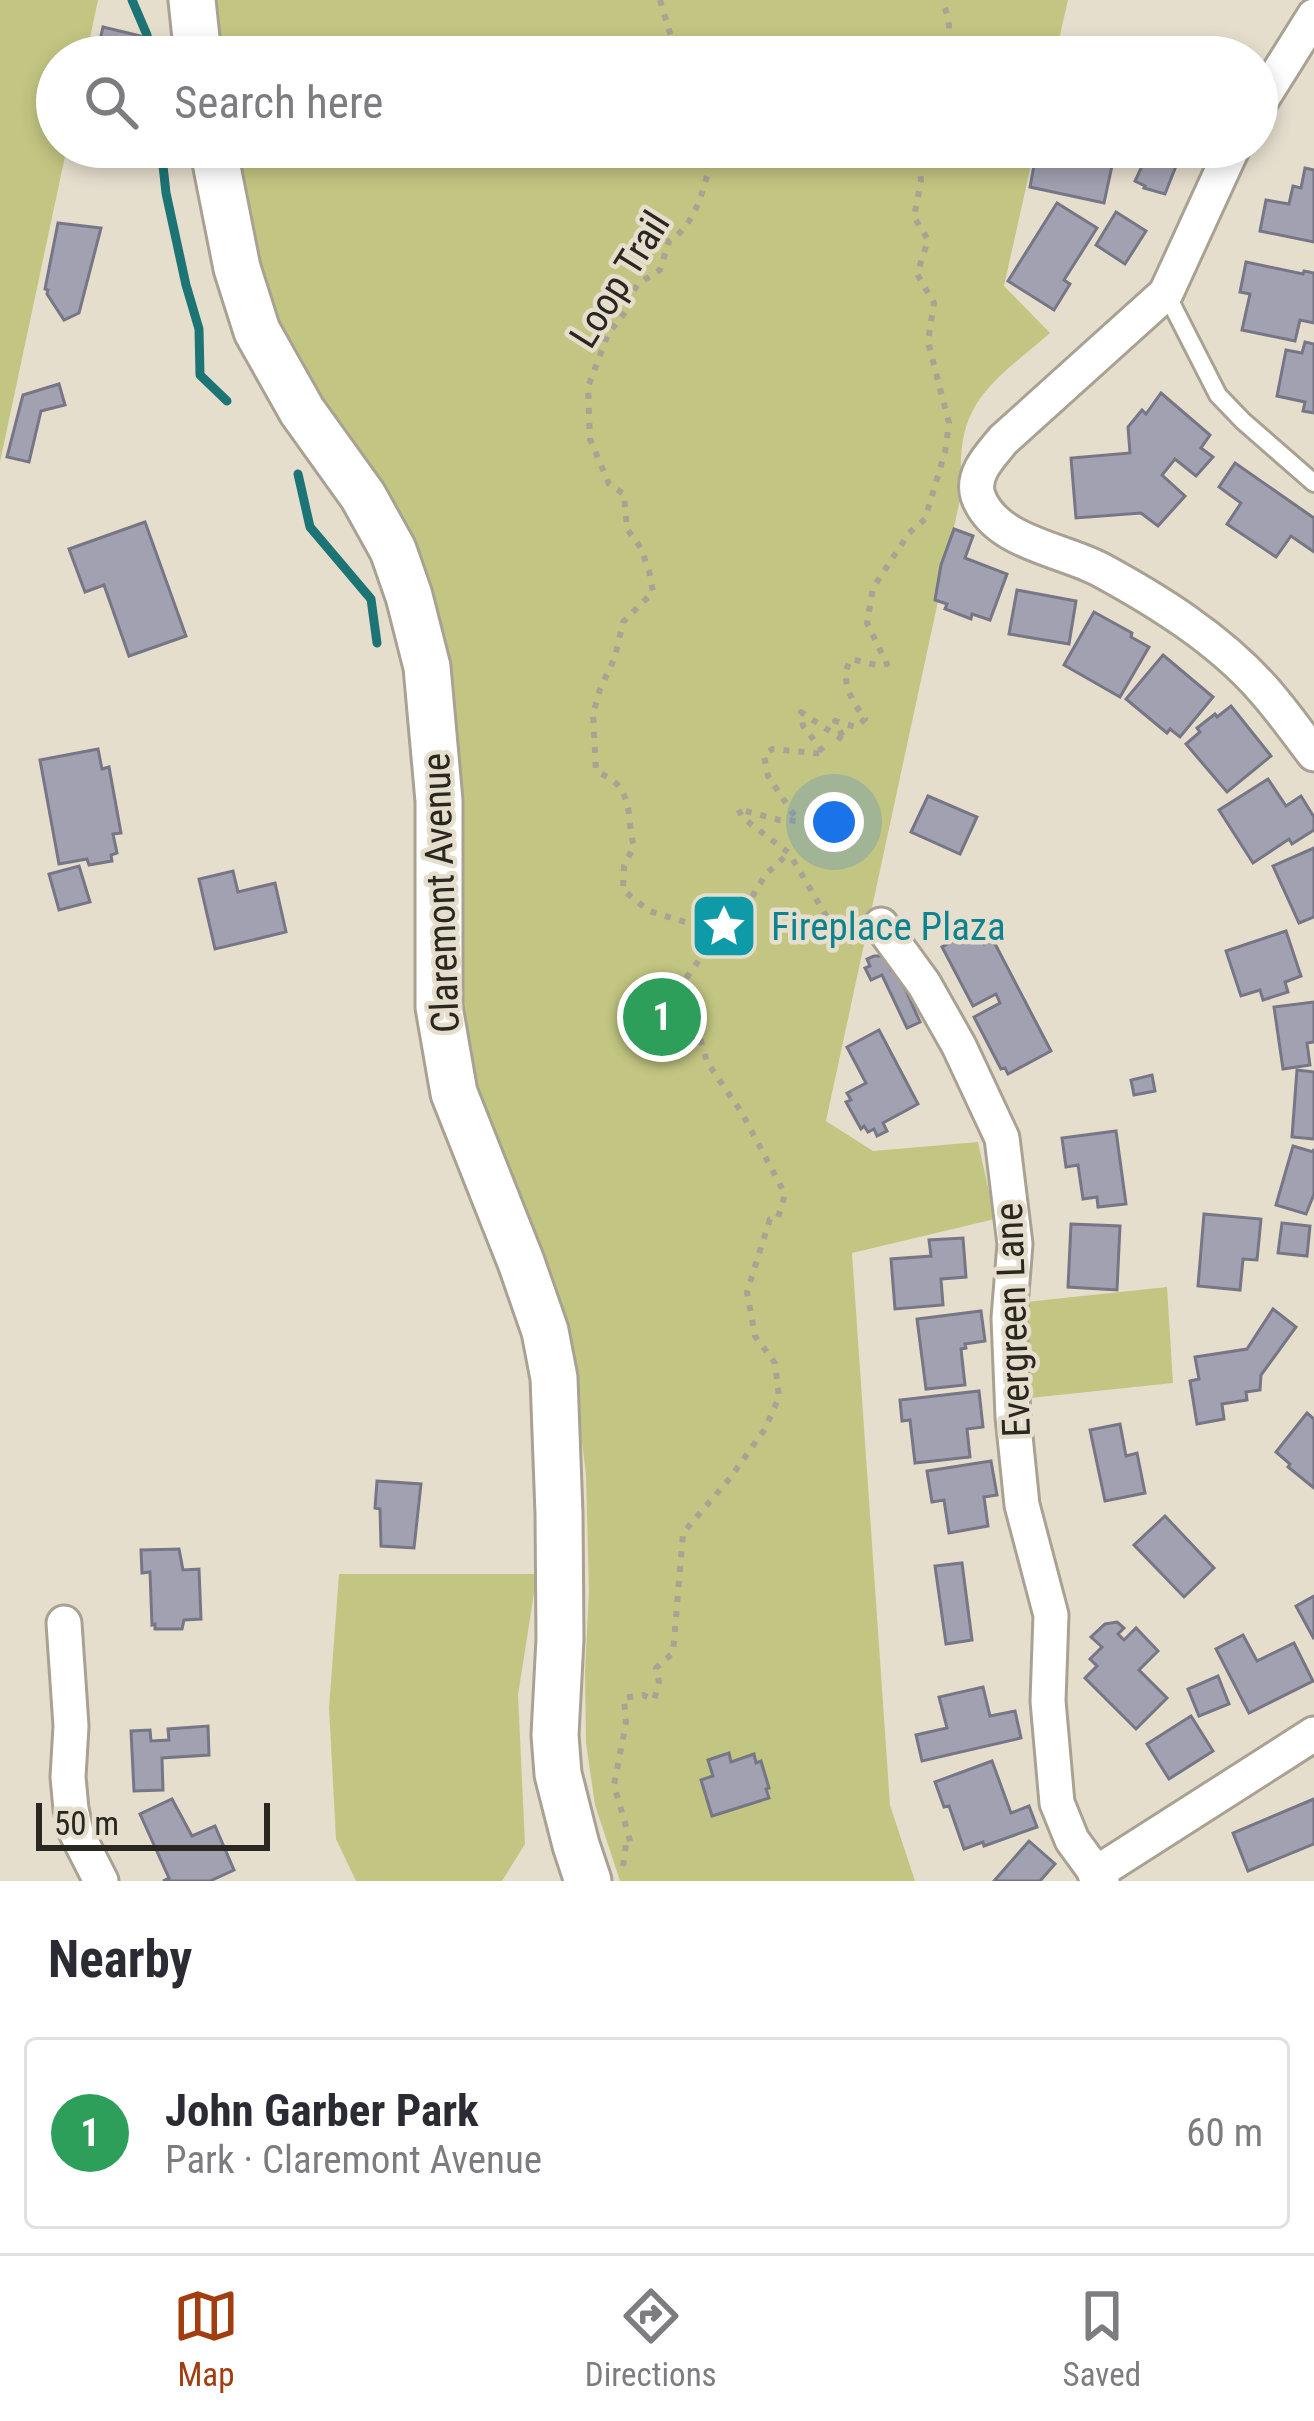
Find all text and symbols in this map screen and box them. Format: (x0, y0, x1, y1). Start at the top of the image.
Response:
search box (36, 36, 1278, 168)
icon: search (78, 69, 144, 135)
text: Search here (174, 76, 383, 129)
street label: Loop Trail (560, 203, 680, 356)
street label: Claremont Avenue (413, 752, 469, 1034)
your location (804, 792, 864, 852)
place icon: Fireplace Plaza (689, 891, 759, 961)
place label: Fireplace Plaza (771, 904, 1006, 950)
pin: 1 (623, 972, 701, 1062)
street label: Evergreen Lane (986, 1202, 1040, 1438)
scale bar (36, 1797, 270, 1850)
text: 50 m (54, 1804, 119, 1843)
text: Nearby (48, 1930, 192, 1989)
text: John Garber Park (165, 2084, 479, 2137)
text: 1 (80, 2110, 100, 2156)
text: 60 m (1186, 2110, 1263, 2156)
text: Park · Claremont Avenue (165, 2137, 542, 2183)
tab: Map (173, 2283, 239, 2394)
tab: Directions (585, 2283, 717, 2394)
tab: Saved (1063, 2283, 1141, 2394)

